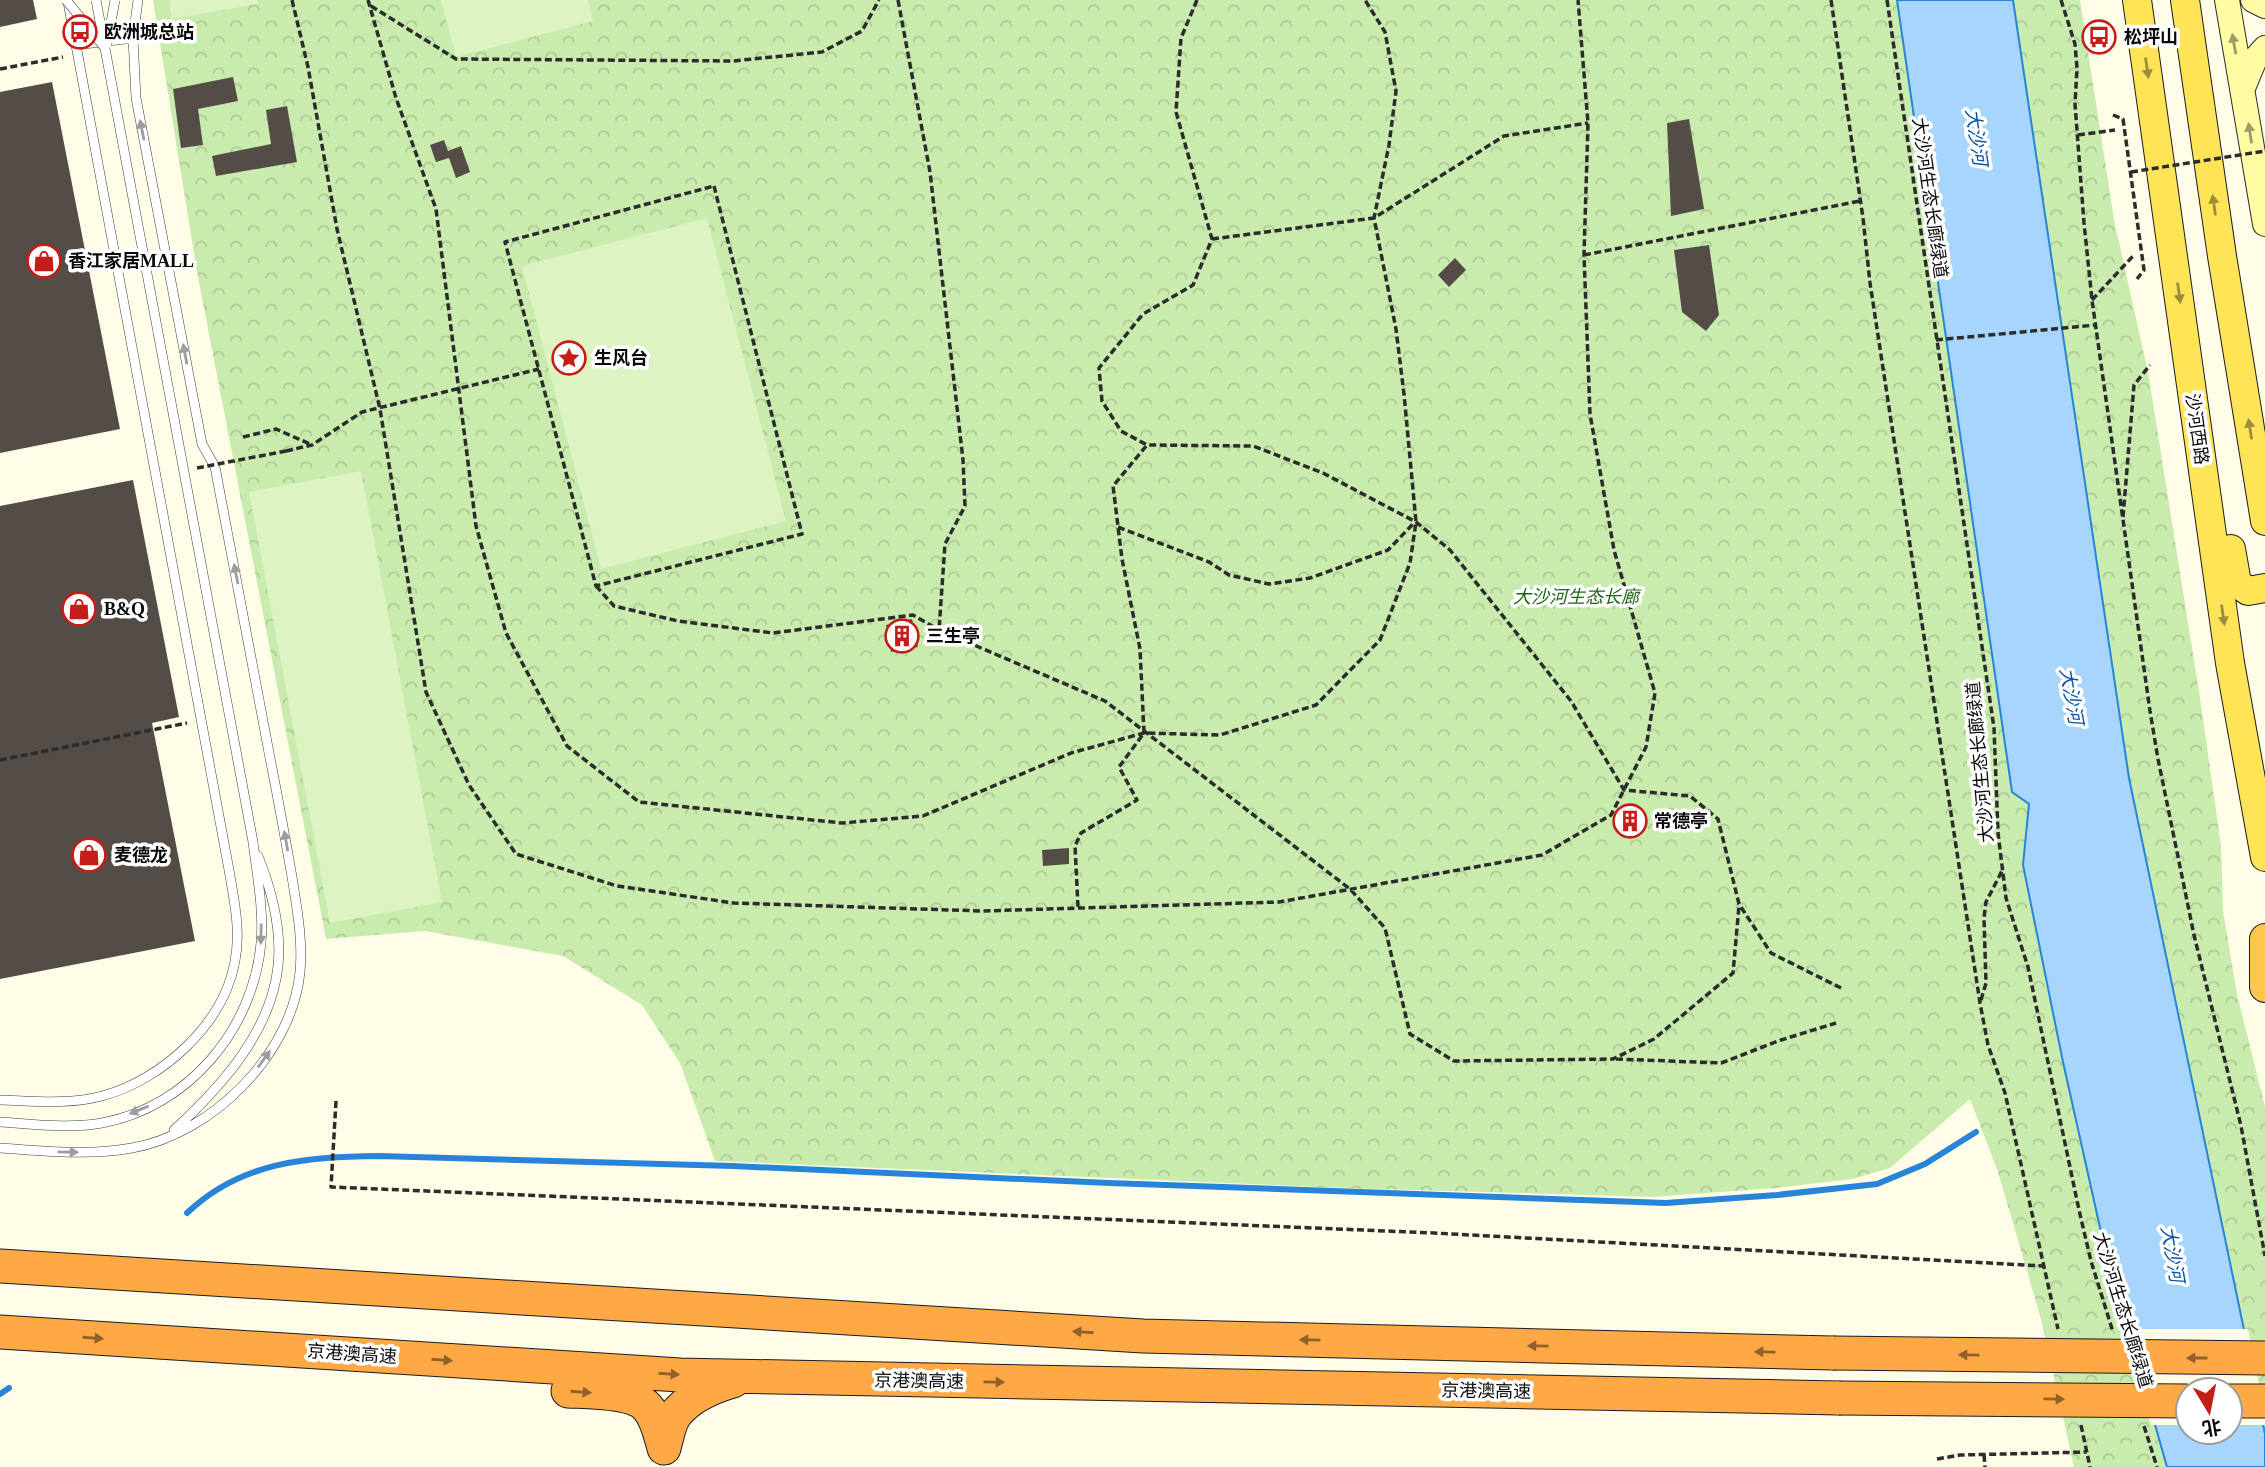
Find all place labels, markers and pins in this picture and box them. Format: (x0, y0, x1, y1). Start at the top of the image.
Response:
bus stop icon: 欧洲城总站 (61, 13, 99, 51)
bus stop icon: 松坪山 (2080, 18, 2118, 56)
place label: 欧洲城总站 (104, 22, 194, 42)
place label: 松坪山 (2124, 27, 2178, 47)
shop icon: 香江家居MALL (25, 242, 63, 280)
place label: 香江家居MALL (68, 251, 194, 271)
place icon: 生风台 (550, 339, 588, 377)
place label: 生风台 (594, 348, 648, 368)
shop icon: B&Q (60, 590, 98, 628)
place label: B&Q (104, 599, 145, 619)
building icon: 三生亭 (883, 617, 921, 655)
place label: 三生亭 (926, 626, 980, 646)
building icon: 常德亭 (1611, 802, 1649, 840)
place label: 常德亭 (1654, 811, 1708, 831)
shop icon: 麦德龙 (70, 836, 108, 874)
place label: 麦德龙 (114, 845, 168, 865)

